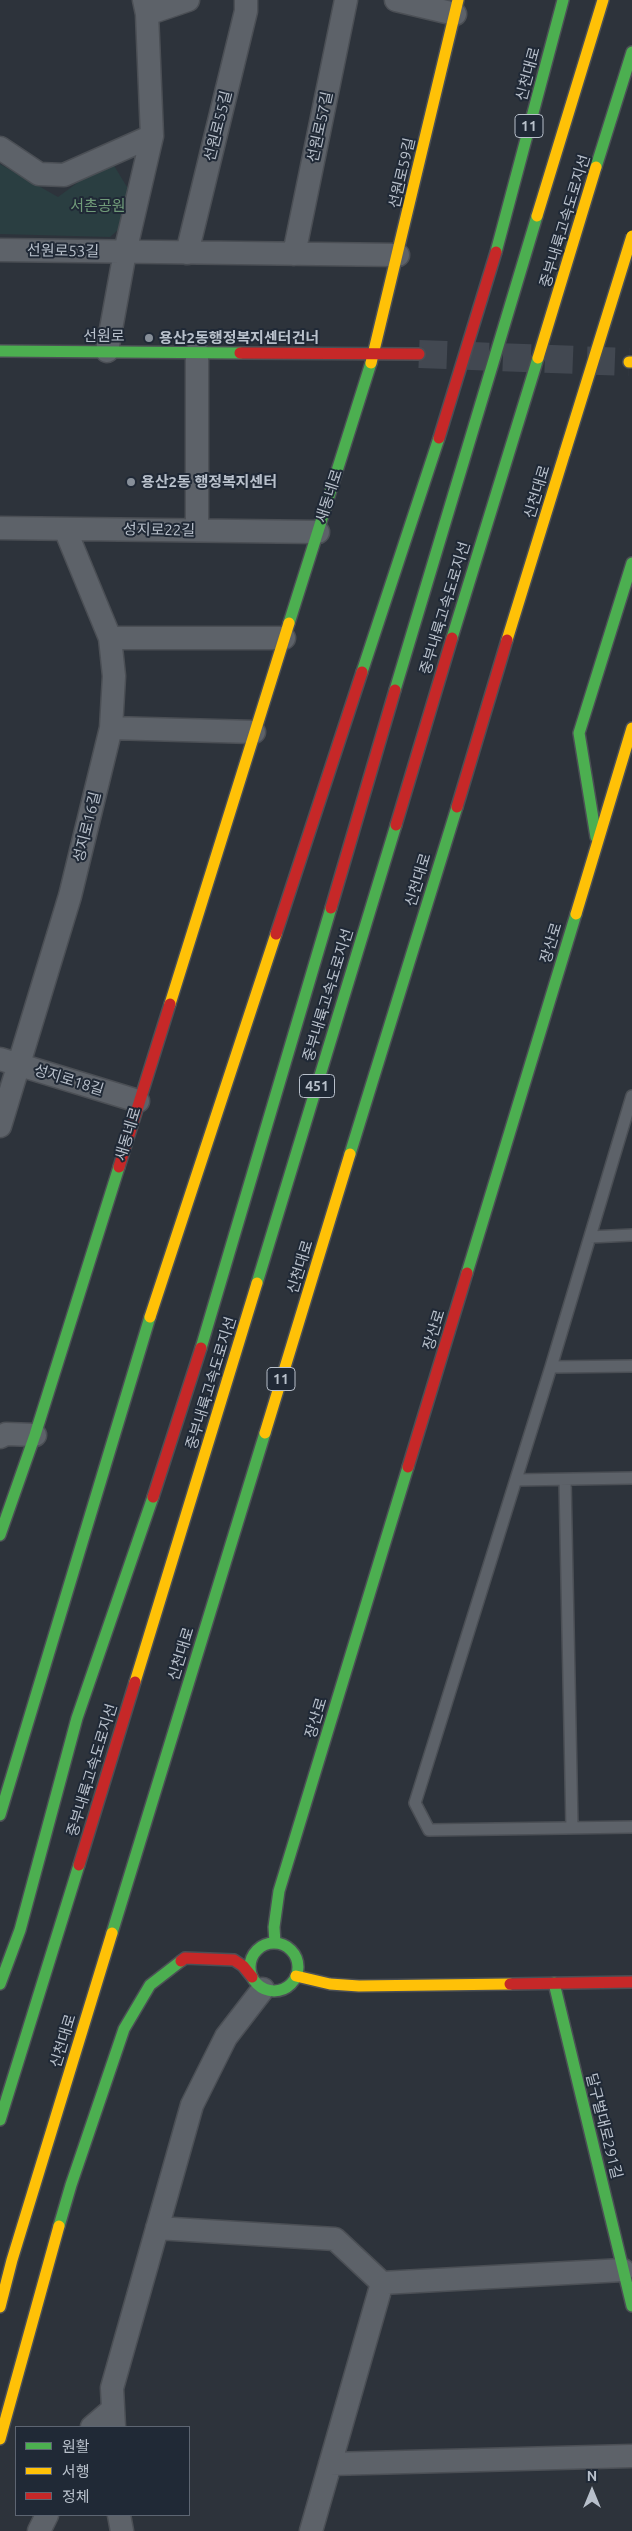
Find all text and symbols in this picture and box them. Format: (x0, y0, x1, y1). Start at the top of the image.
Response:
street label: 신천대로 (512, 45, 544, 103)
street label: 선원로55길 (201, 89, 235, 163)
street label: 선원로57길 (304, 90, 336, 164)
road number: 11 (515, 114, 543, 138)
street label: 선원로59길 (385, 136, 419, 210)
street label: 중부내륙고속도로지선 (536, 152, 594, 290)
park label: 서촌공원 (70, 197, 126, 215)
street label: 선원로53길 (27, 241, 99, 261)
street label: 선원로 (83, 327, 125, 345)
place label: 용산2동행정복지센터건너 (159, 329, 319, 347)
marker: 용산2동행정복지센터건너 (143, 332, 155, 344)
street label: 신천대로 (520, 463, 554, 521)
street label: 새동네로 (312, 467, 346, 525)
place label: 용산2동 행정복지센터 (141, 473, 277, 491)
marker: 용산2동 행정복지센터 (125, 476, 137, 488)
street label: 성지로22길 (123, 520, 195, 540)
street label: 중부내륙고속도로지선 (416, 539, 474, 677)
street label: 성지로16길 (70, 790, 104, 864)
street label: 신천대로 (401, 851, 435, 909)
street label: 장산로 (536, 921, 566, 965)
street label: 중부내륙고속도로지선 (299, 926, 357, 1064)
street label: 성지로18길 (32, 1061, 106, 1099)
road number: 451 (300, 1074, 334, 1098)
street label: 새동네로 (111, 1105, 145, 1163)
street label: 신천대로 (283, 1238, 317, 1296)
street label: 장산로 (419, 1308, 449, 1352)
street label: 중부내륙고속도로지선 (182, 1314, 240, 1452)
road number: 11 (267, 1368, 295, 1390)
street label: 신천대로 (164, 1625, 198, 1683)
street label: 장산로 (301, 1696, 331, 1740)
street label: 중부내륙고속도로지선 (63, 1701, 121, 1839)
street label: 신천대로 (46, 2012, 80, 2070)
street label: 달구벌대로291길 (582, 2071, 626, 2181)
legend (15, 2426, 190, 2516)
text: 원활 (62, 2438, 90, 2455)
text: 서행 (62, 2463, 90, 2480)
north arrow (567, 2466, 617, 2516)
text: N (587, 2468, 597, 2484)
text: 정체 (62, 2488, 90, 2505)

